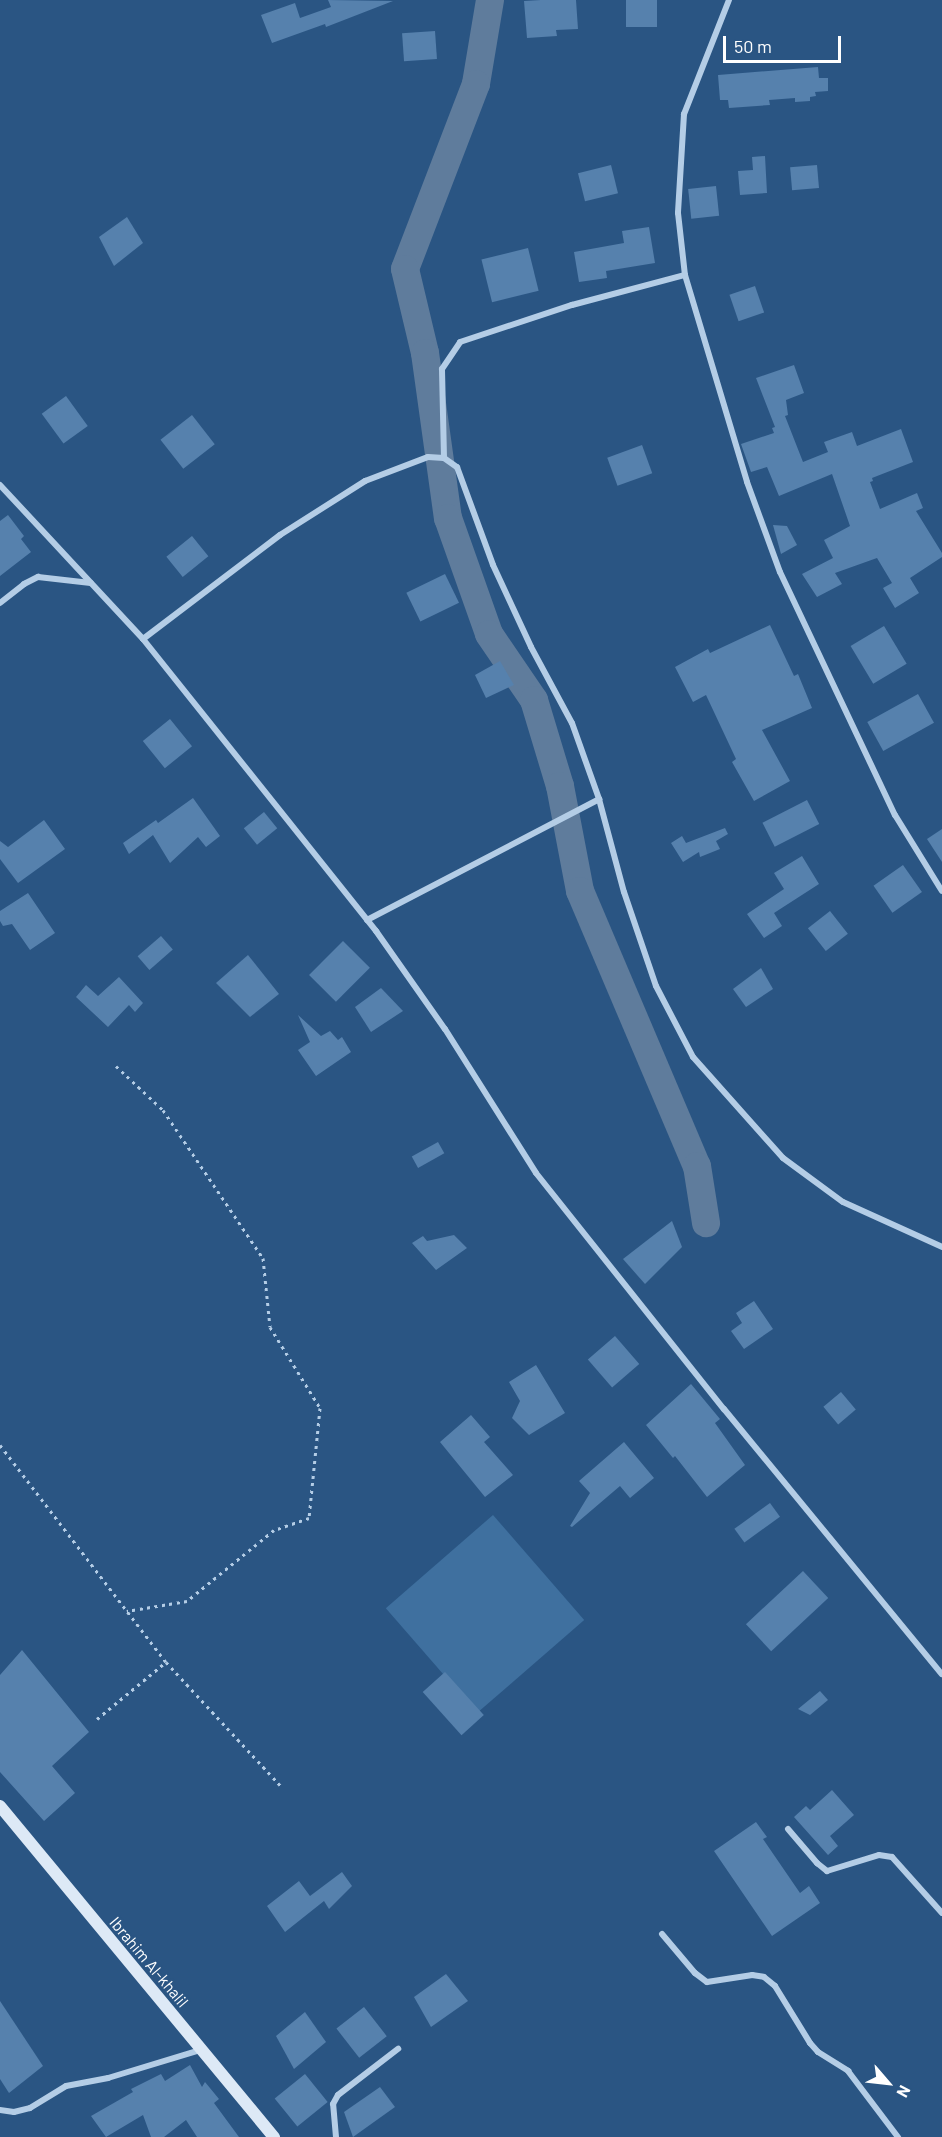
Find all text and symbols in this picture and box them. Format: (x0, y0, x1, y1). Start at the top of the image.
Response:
scale bar (726, 24, 844, 62)
text: 50 m (734, 35, 772, 57)
street label: Ibrahim Al-khalil (106, 1913, 192, 2011)
north arrow (858, 2053, 918, 2113)
text: N (893, 2083, 915, 2101)

